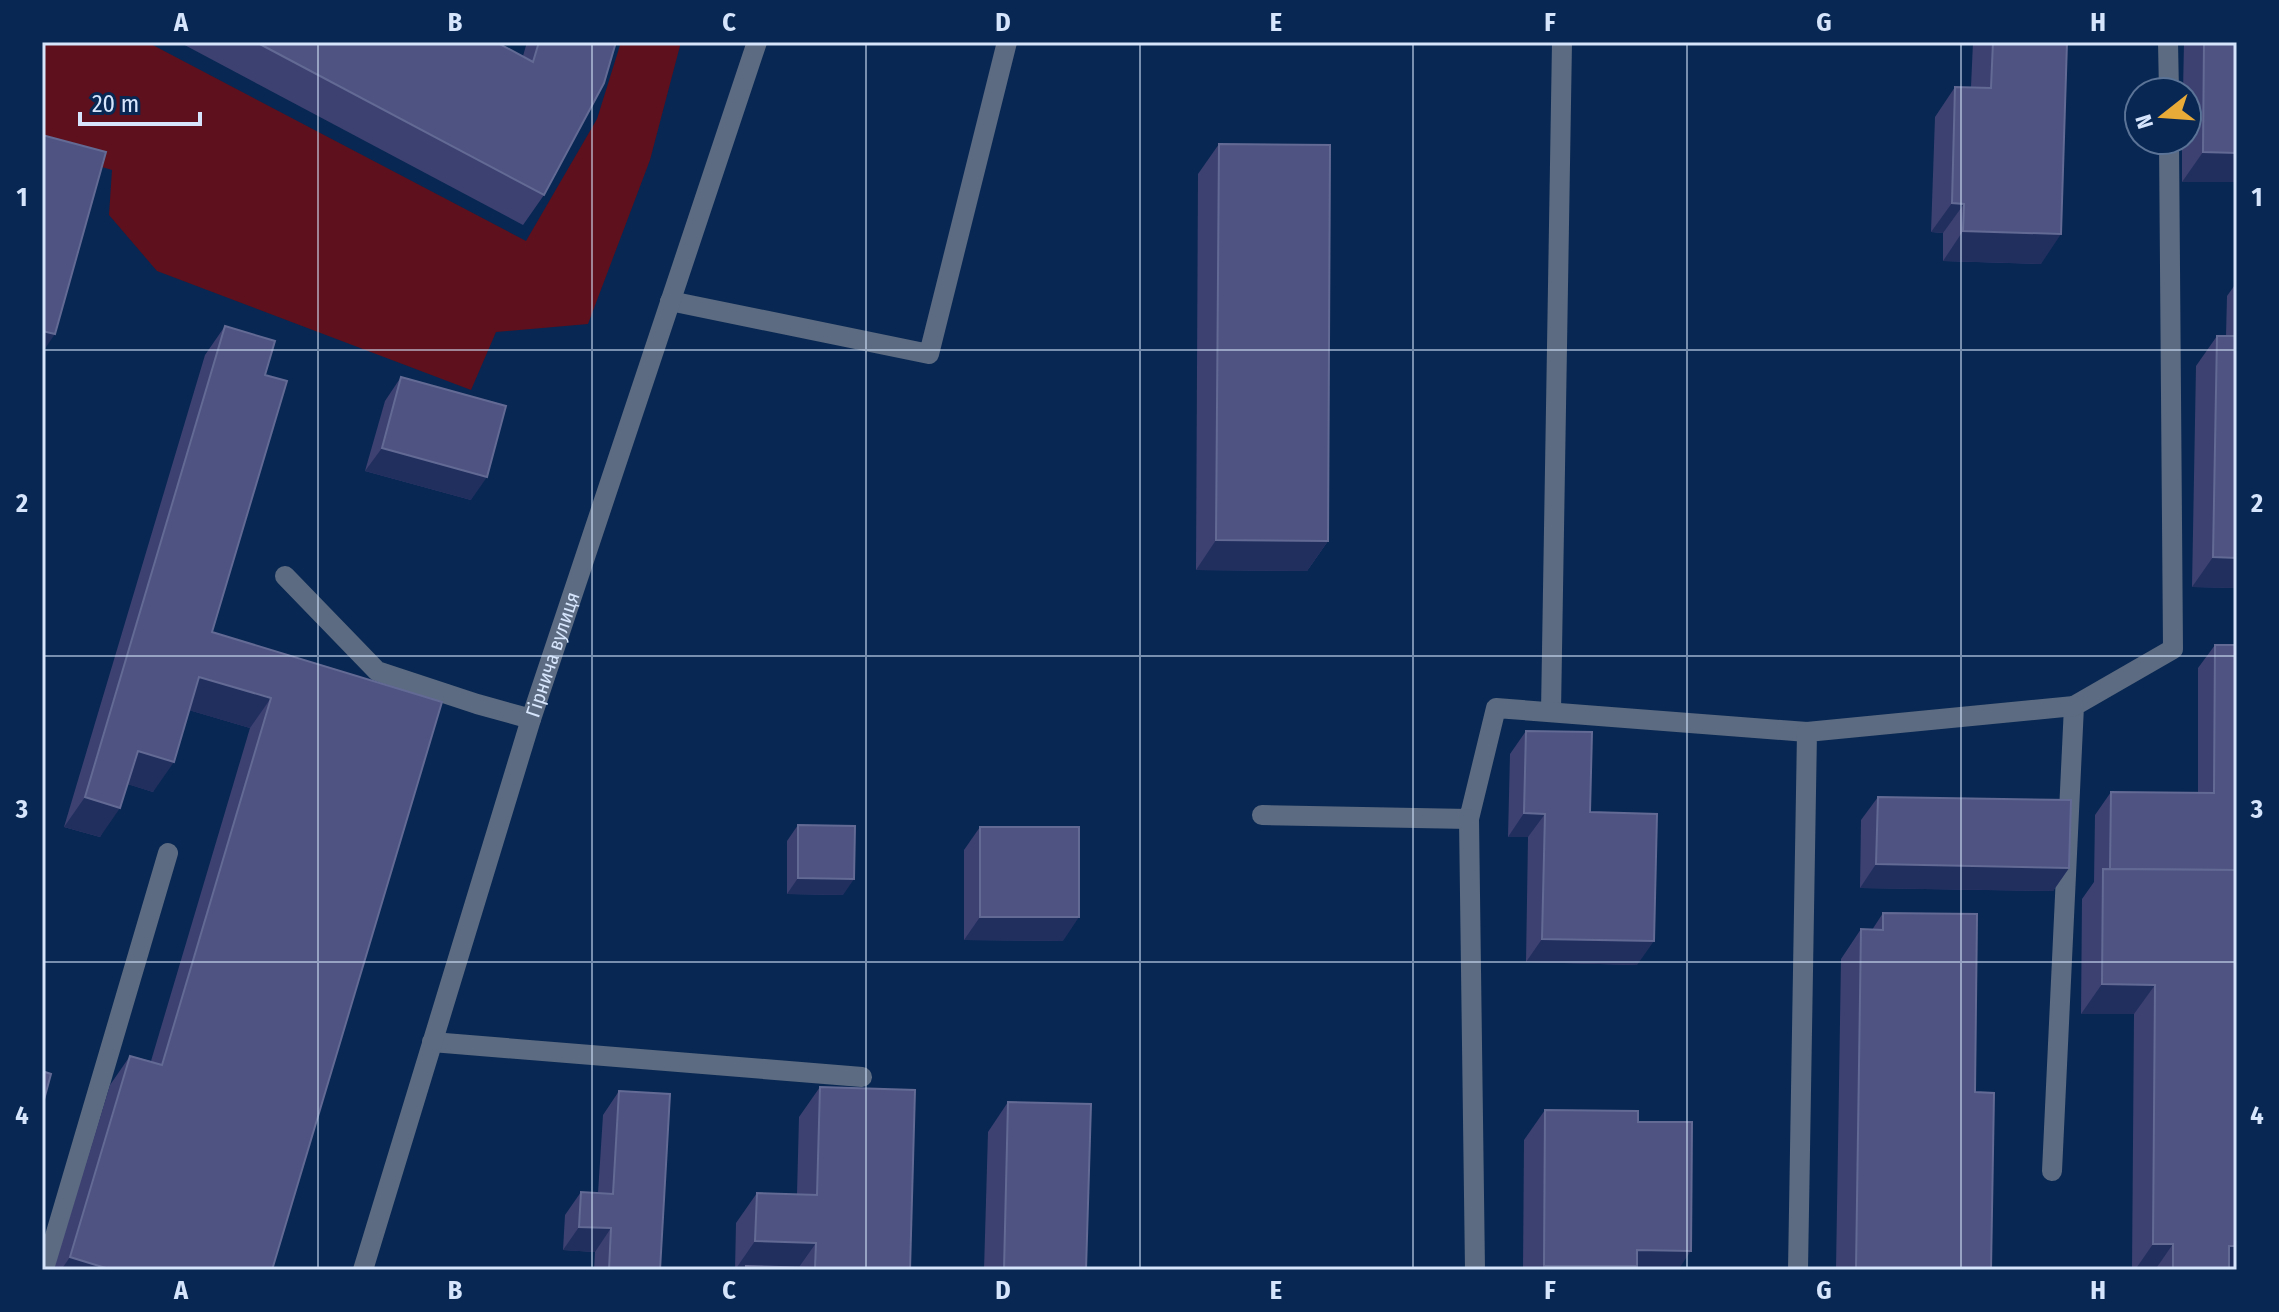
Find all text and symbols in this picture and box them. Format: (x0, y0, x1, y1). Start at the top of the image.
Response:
text: A (173, 7, 189, 38)
text: B (448, 7, 463, 38)
text: C (722, 7, 736, 38)
text: D (995, 7, 1011, 38)
text: E (1270, 7, 1282, 38)
text: F (1544, 7, 1556, 38)
text: G (1816, 7, 1832, 38)
text: H (2090, 7, 2106, 38)
scale bar (80, 76, 200, 126)
north arrow (2123, 76, 2203, 156)
text: 20 m (92, 90, 139, 118)
text: N (2130, 111, 2159, 132)
text: 1 (17, 182, 28, 213)
text: 1 (2252, 182, 2263, 213)
text: 2 (15, 488, 28, 519)
text: 2 (2250, 488, 2263, 519)
street label: Гірнича вулиця (520, 589, 585, 720)
text: 3 (15, 794, 28, 825)
text: 3 (2250, 794, 2263, 825)
text: 4 (15, 1100, 29, 1131)
text: 4 (2250, 1100, 2264, 1131)
text: A (173, 1275, 189, 1306)
text: B (448, 1275, 463, 1306)
text: C (722, 1275, 736, 1306)
text: D (995, 1275, 1011, 1306)
text: E (1270, 1275, 1282, 1306)
text: F (1544, 1275, 1556, 1306)
text: G (1816, 1275, 1832, 1306)
text: H (2090, 1275, 2106, 1306)

